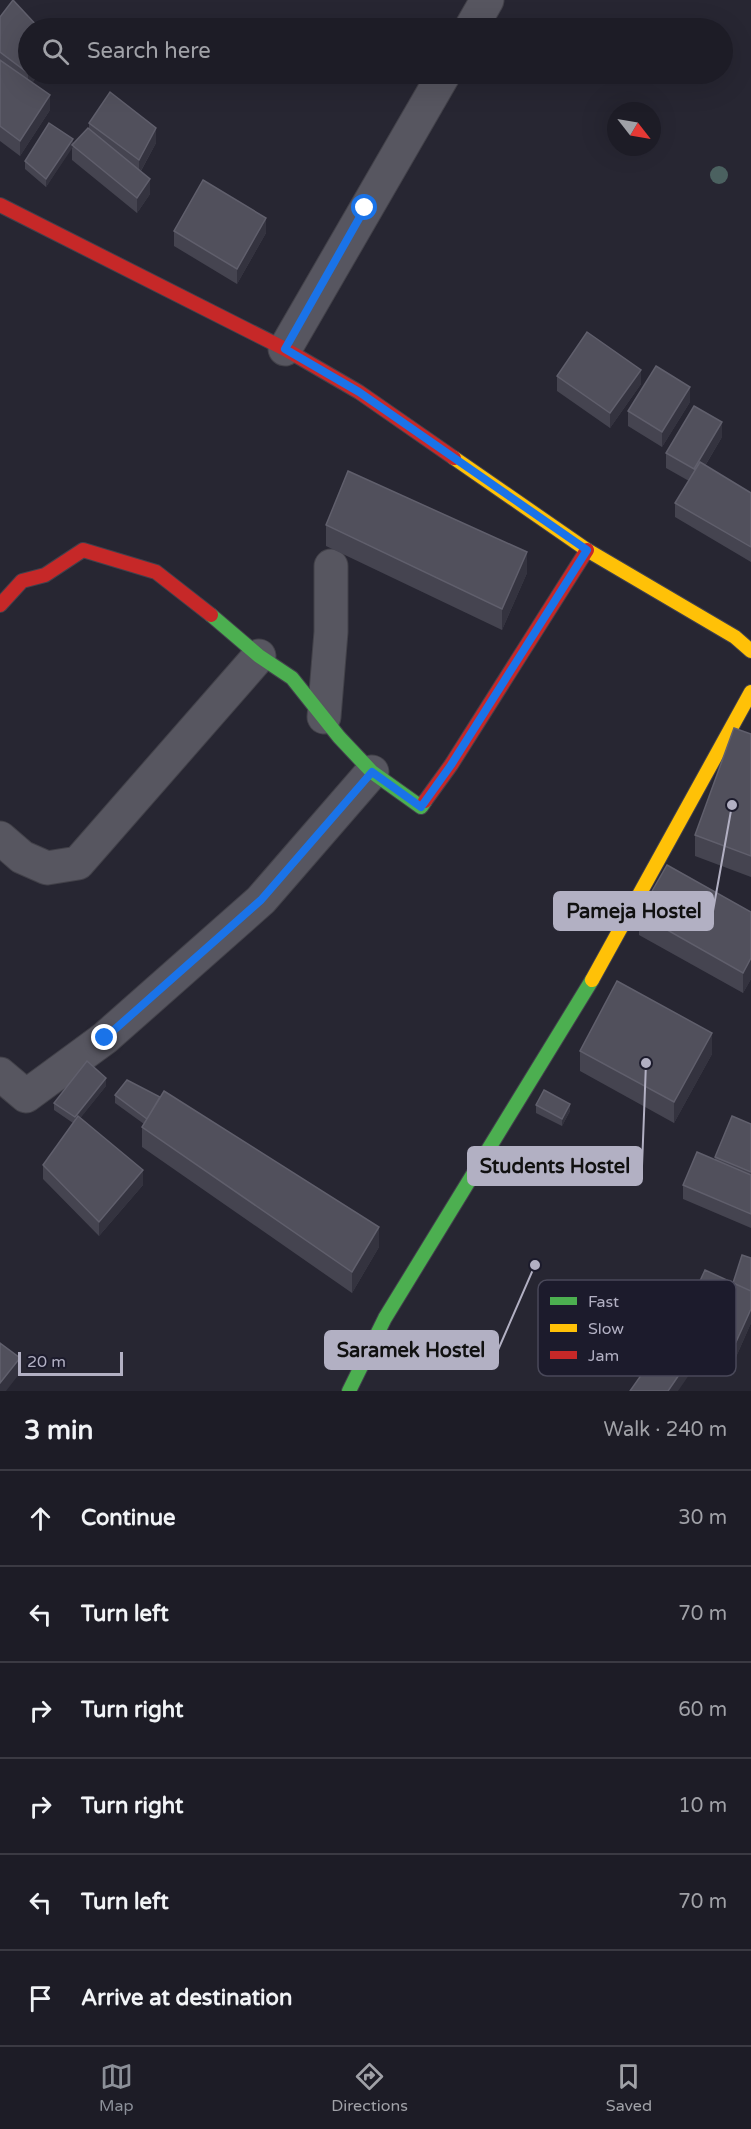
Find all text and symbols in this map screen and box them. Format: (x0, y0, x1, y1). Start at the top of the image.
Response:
search box (18, 18, 733, 84)
icon: search (39, 35, 72, 68)
text: Search here (87, 38, 211, 64)
north arrow (607, 102, 661, 156)
route start (351, 194, 377, 220)
callout: Pameja Hostel (554, 892, 713, 930)
text: Pameja Hostel (566, 900, 702, 924)
route end (91, 1024, 117, 1050)
callout: Students Hostel (468, 1147, 642, 1185)
text: Students Hostel (480, 1155, 630, 1179)
legend (538, 1280, 736, 1376)
text: Fast (588, 1292, 619, 1312)
text: Slow (588, 1319, 624, 1339)
callout: Saramek Hostel (325, 1331, 498, 1369)
text: Saramek Hostel (337, 1339, 485, 1363)
text: Jam (588, 1346, 619, 1366)
scale bar (18, 1349, 123, 1376)
text: 20 m (27, 1352, 66, 1372)
text: 3 min (24, 1415, 93, 1446)
text: Walk · 240 m (604, 1418, 727, 1442)
icon: ahead (24, 1502, 57, 1535)
text: Continue (81, 1505, 176, 1531)
text: 30 m (678, 1506, 727, 1530)
icon: left (24, 1598, 57, 1631)
text: Turn left (81, 1601, 169, 1627)
text: 70 m (678, 1602, 727, 1626)
icon: right (24, 1694, 57, 1727)
text: Turn right (81, 1697, 183, 1723)
text: 60 m (678, 1698, 727, 1722)
icon: right (24, 1790, 57, 1823)
text: Turn right (81, 1793, 183, 1819)
text: 10 m (678, 1794, 727, 1818)
icon: left (24, 1886, 57, 1919)
text: Turn left (81, 1889, 169, 1915)
text: 70 m (678, 1890, 727, 1914)
icon: arrive (24, 1982, 57, 2015)
text: Arrive at destination (81, 1985, 292, 2011)
tab: Map (99, 2060, 133, 2116)
tab: Directions (331, 2060, 408, 2116)
tab: Saved (606, 2060, 652, 2116)

